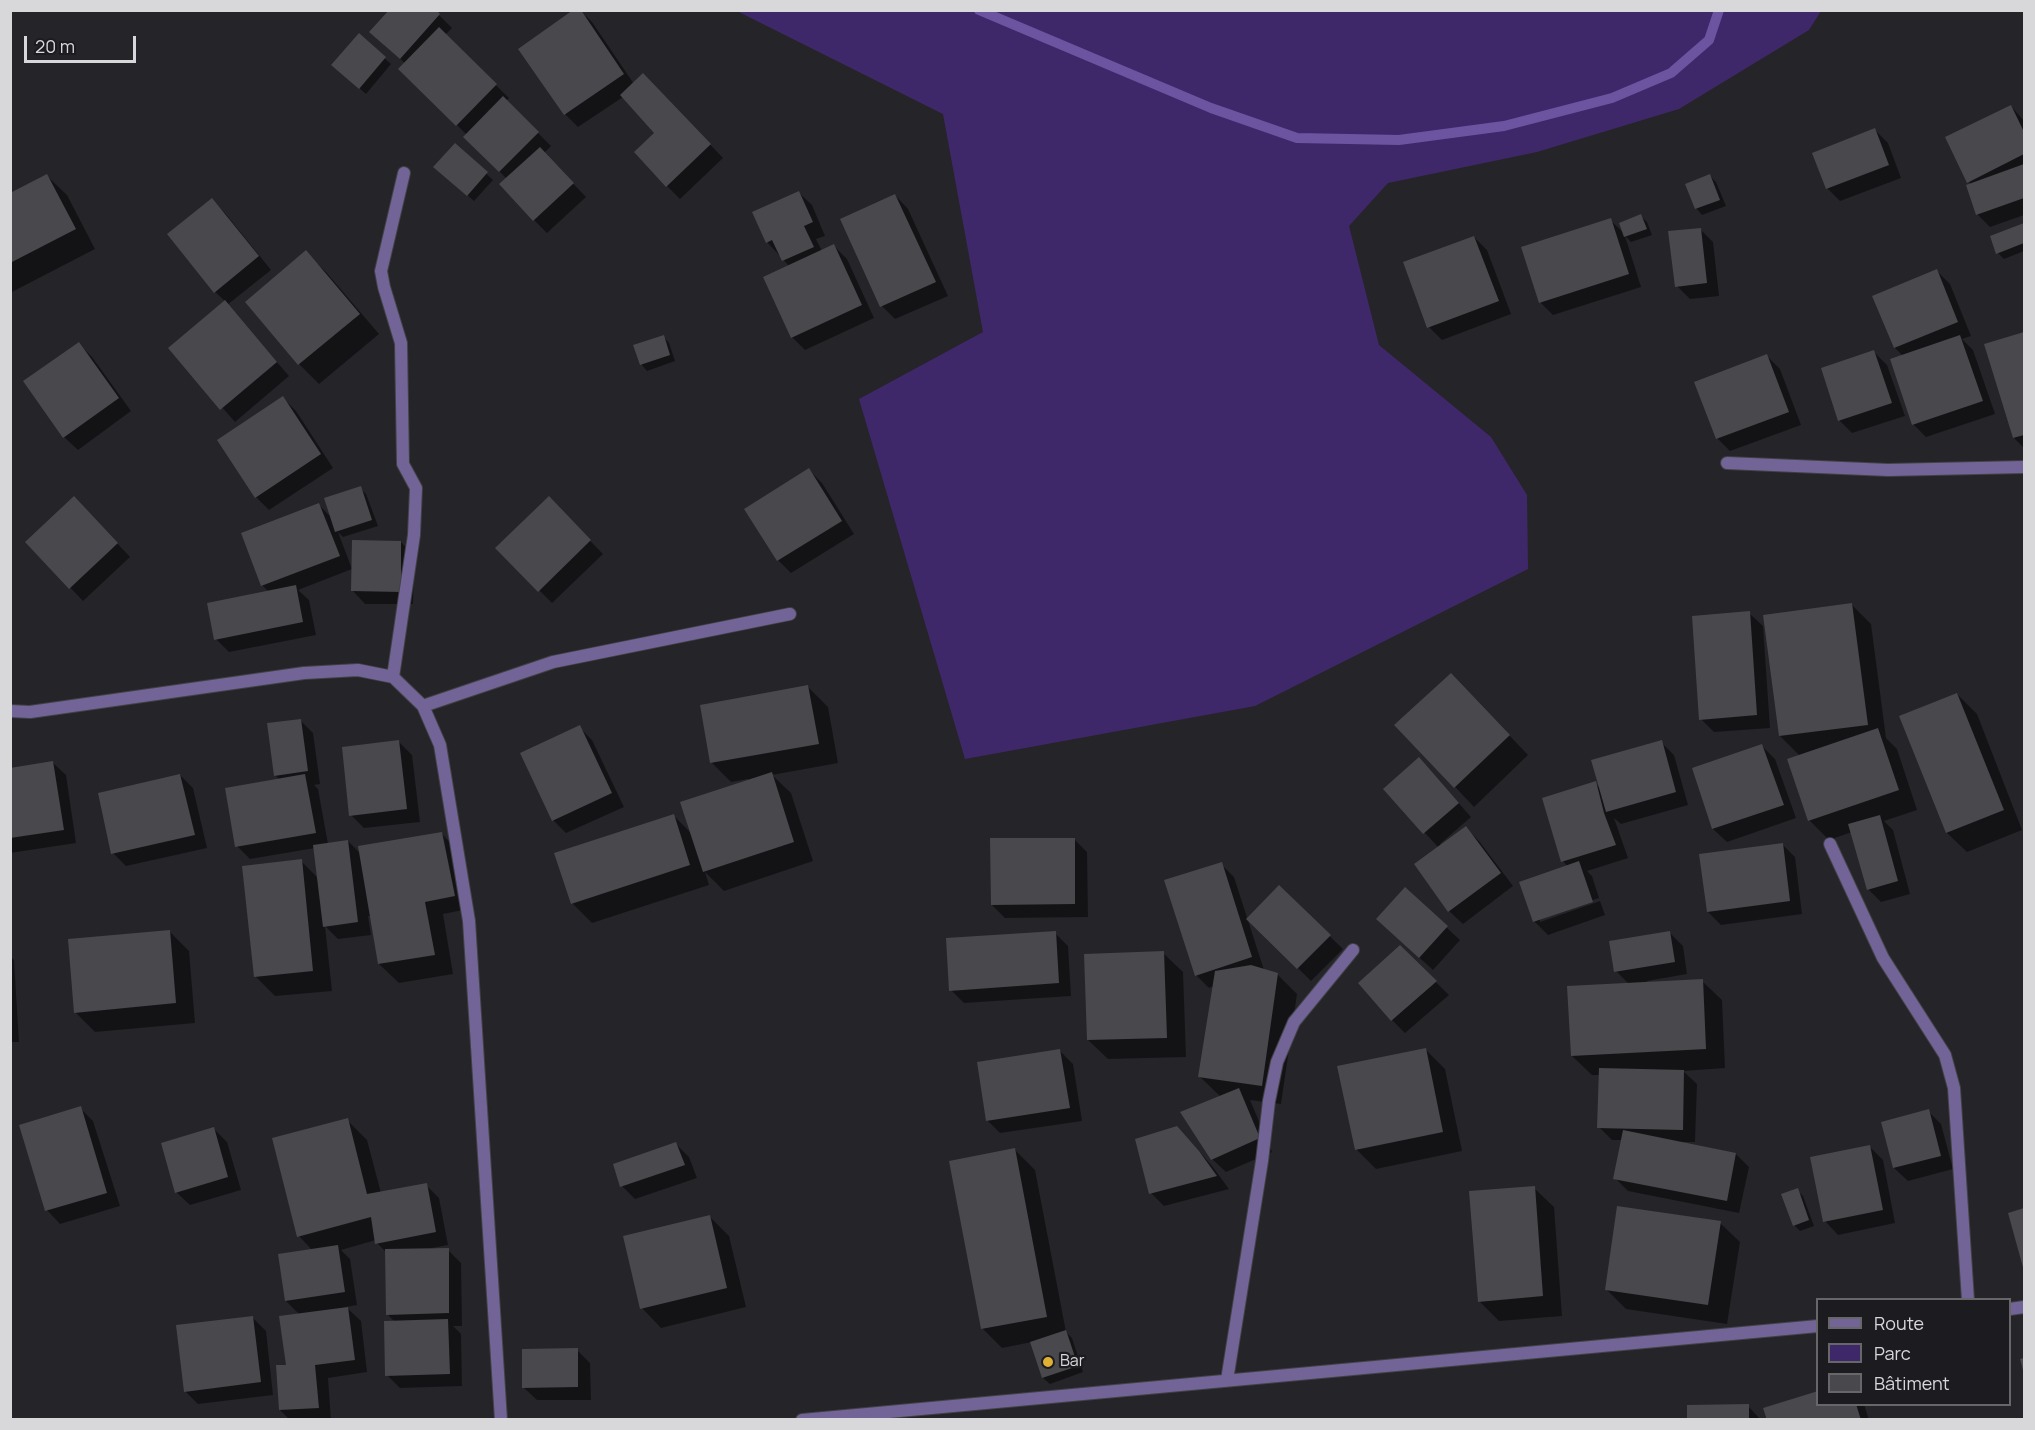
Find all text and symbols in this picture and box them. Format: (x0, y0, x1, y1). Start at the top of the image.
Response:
scale bar (27, 24, 140, 62)
text: 20 m (35, 34, 75, 58)
legend (1816, 1298, 2011, 1406)
text: Route (1874, 1311, 1924, 1335)
text: Parc (1874, 1341, 1911, 1365)
place label: Bar (1060, 1352, 1084, 1372)
marker: Bar (1041, 1355, 1055, 1369)
text: Bâtiment (1874, 1371, 1950, 1395)

